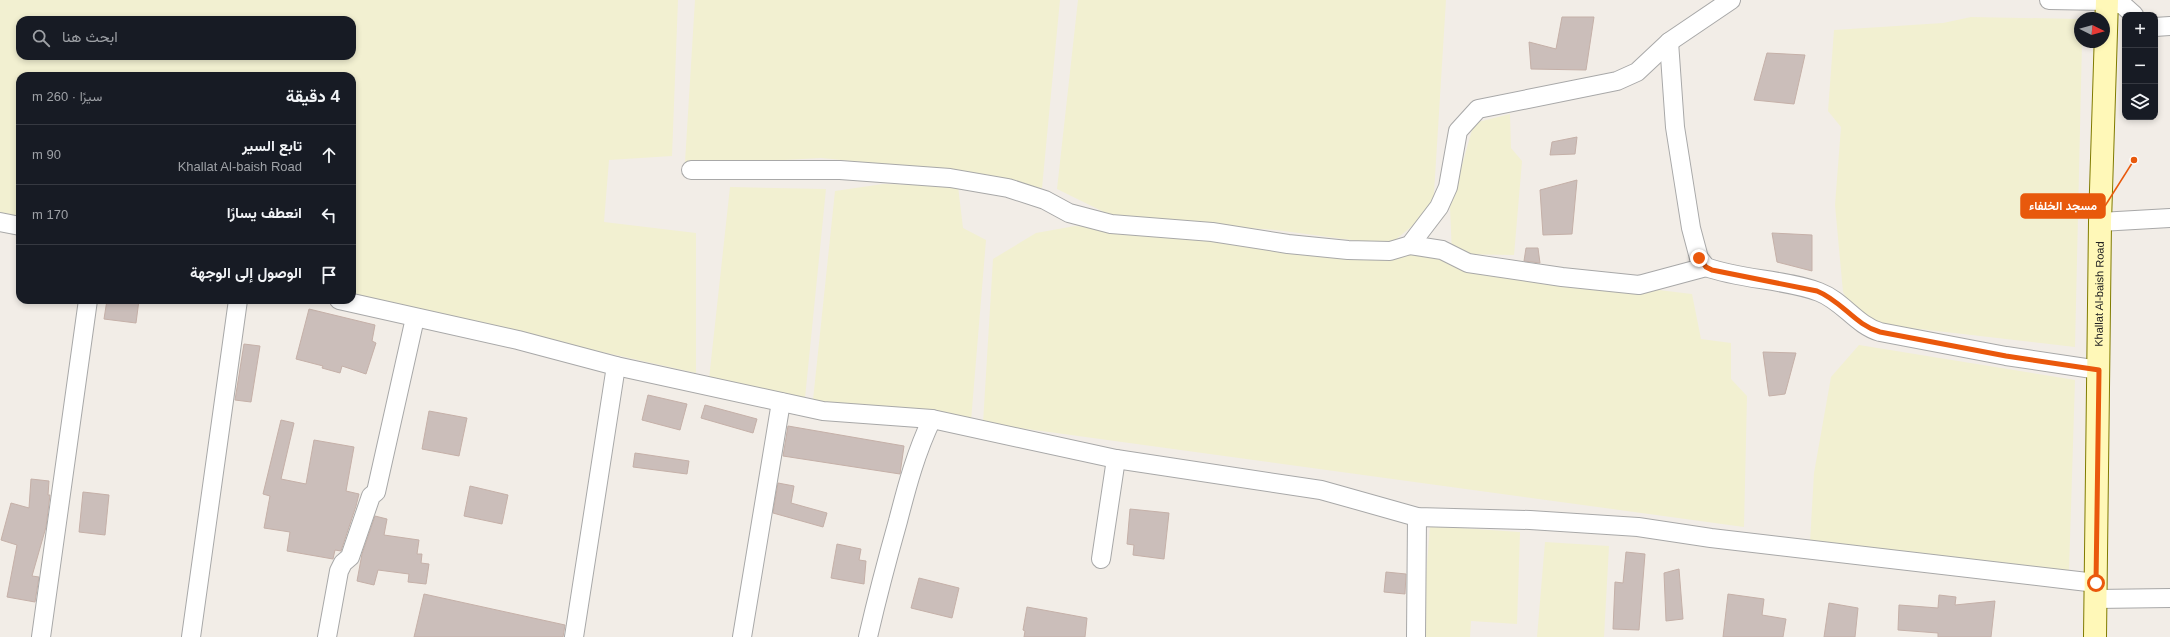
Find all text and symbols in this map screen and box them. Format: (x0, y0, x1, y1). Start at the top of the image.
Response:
north arrow (2074, 12, 2110, 48)
map controls (2122, 12, 2158, 120)
button: + (2122, 12, 2158, 48)
search box (16, 16, 356, 60)
icon: search (30, 27, 52, 49)
text: ابحث هنا (62, 28, 118, 45)
button: − (2122, 48, 2158, 84)
button: layers (2122, 84, 2158, 120)
text: 4 دقيقة (286, 87, 340, 106)
text: سيرًا · 260 m (32, 89, 102, 104)
text: تابع السير (242, 137, 302, 154)
icon: ahead (318, 144, 340, 166)
text: 90 m (32, 147, 61, 162)
text: Khallat Al-baish Road (178, 159, 302, 174)
callout: مسجد الخلفاء (2021, 194, 2105, 218)
text: مسجد الخلفاء (2029, 199, 2097, 213)
text: انعطف يسارًا (227, 204, 302, 221)
icon: left (318, 204, 340, 226)
text: 170 m (32, 207, 68, 222)
street label: Khallat Al-baish Road (2092, 241, 2106, 347)
route end (1690, 249, 1708, 267)
text: الوصول إلى الوجهة (190, 264, 302, 281)
icon: arrive (318, 264, 340, 286)
route start (2087, 574, 2105, 592)

